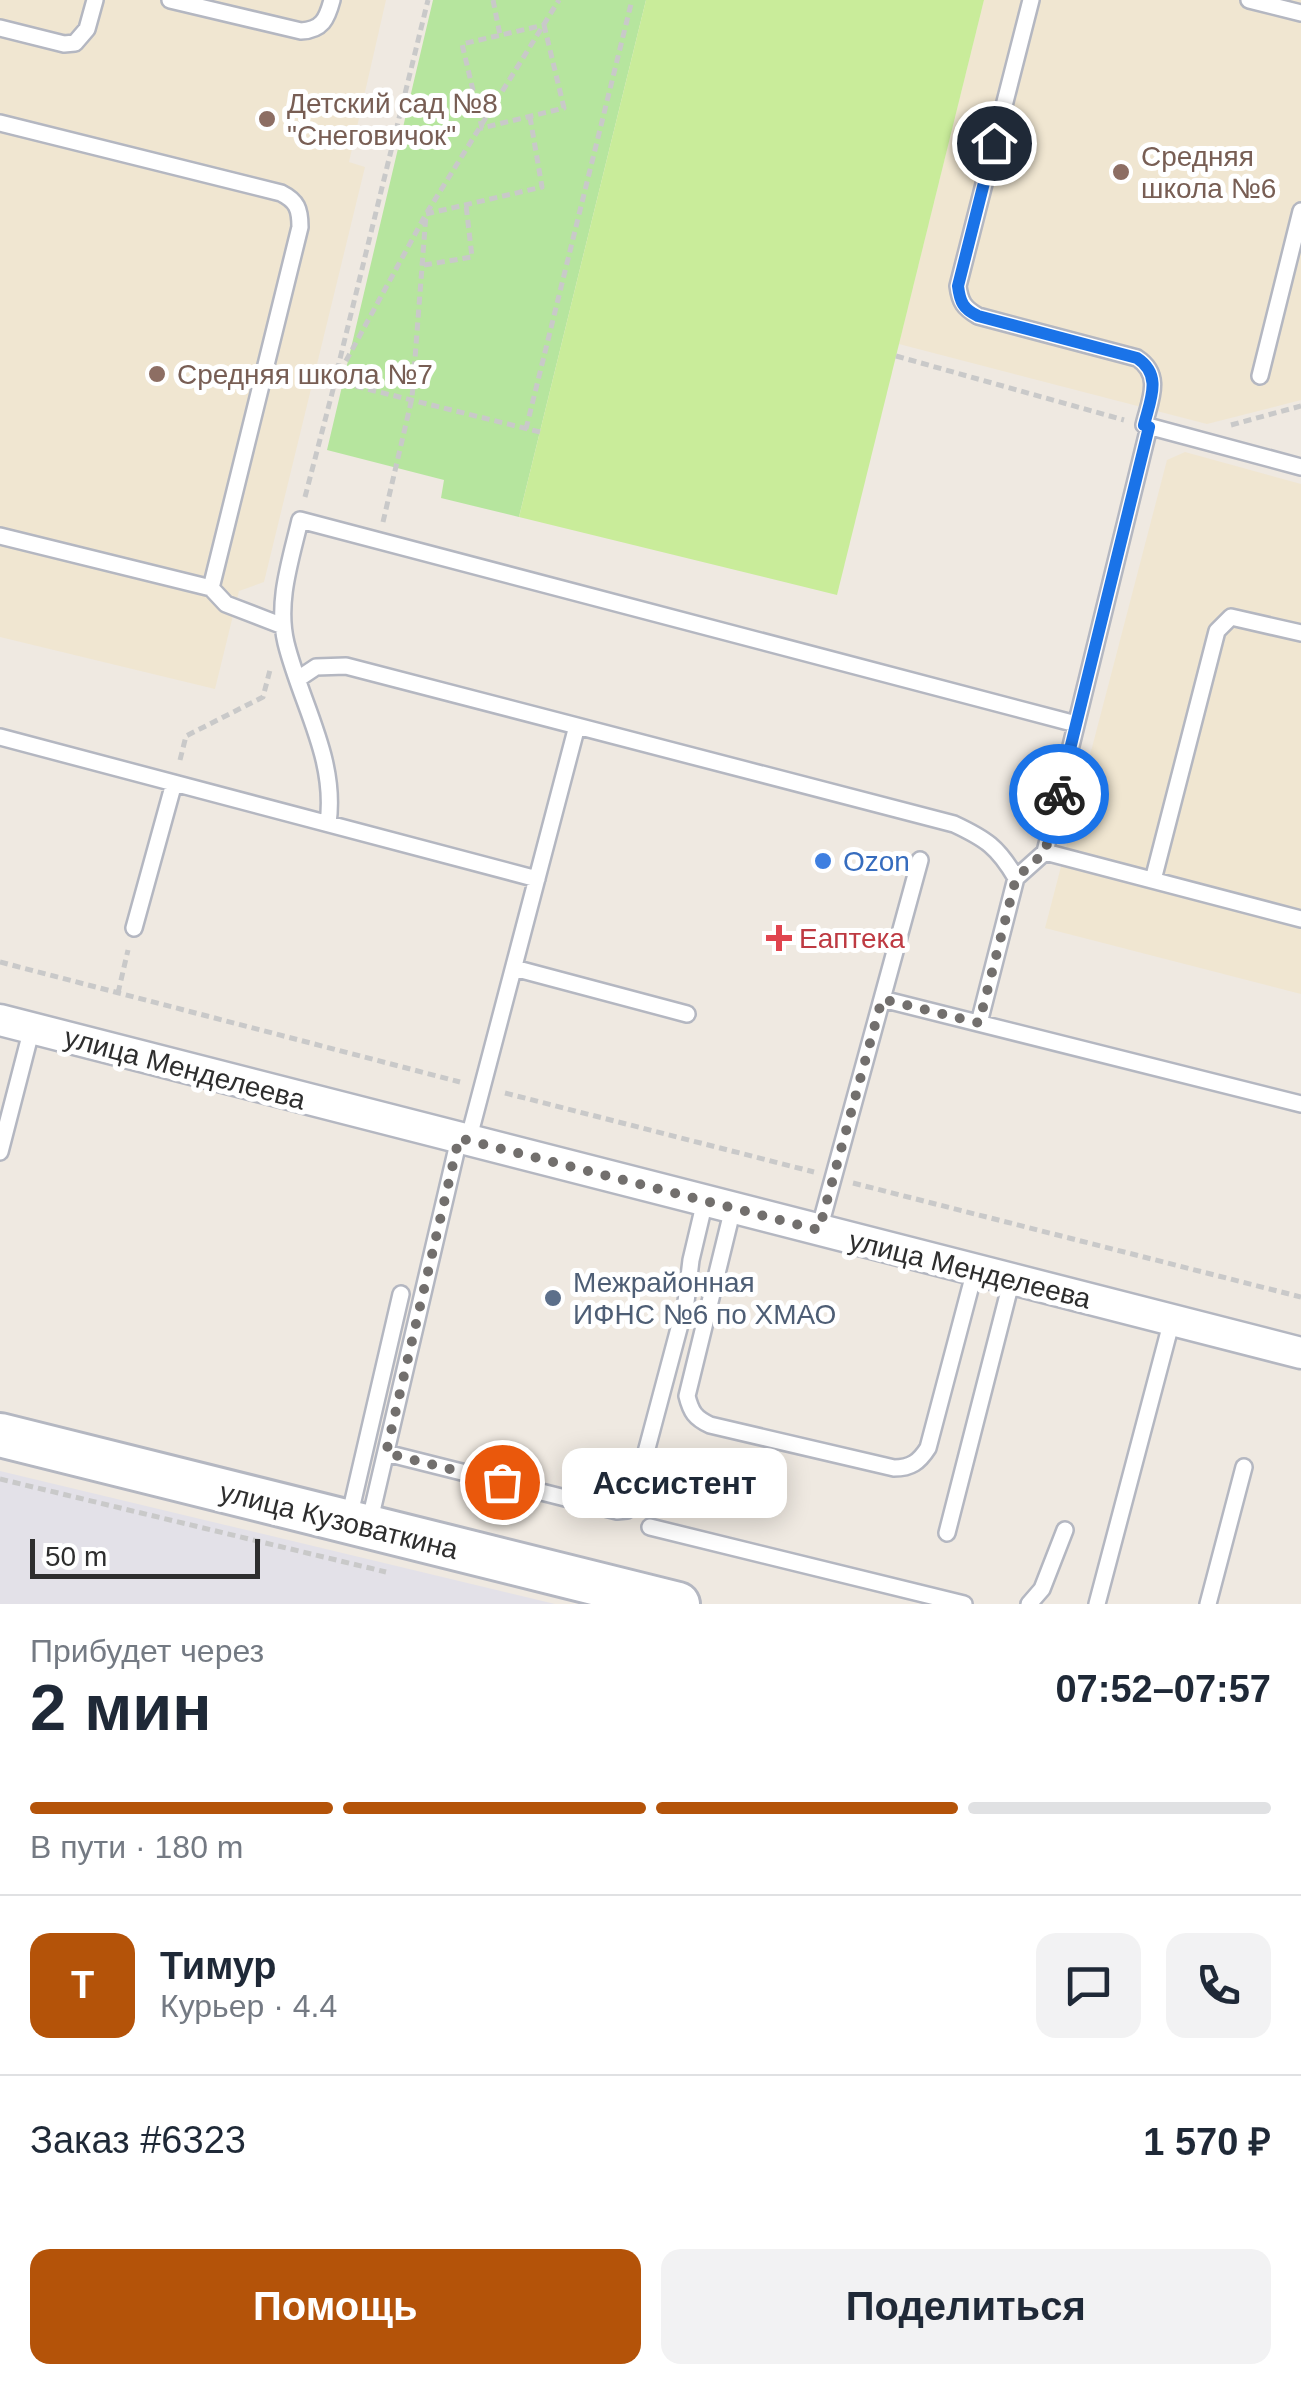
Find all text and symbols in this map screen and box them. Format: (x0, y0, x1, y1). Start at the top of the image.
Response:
place label: Детский сад №8 "Снеговичок" (287, 88, 498, 151)
pin (952, 101, 1037, 186)
marker: Детский сад №8 "Снеговичок" (256, 108, 278, 130)
icon: home (967, 116, 1022, 171)
place label: Средняя школа №6 (1141, 141, 1276, 204)
marker: Средняя школа №6 (1110, 161, 1132, 183)
place label: Средняя школа №7 (177, 359, 433, 390)
marker: Средняя школа №7 (146, 363, 168, 385)
courier (1009, 744, 1109, 844)
icon: bike (1032, 767, 1087, 822)
place label: Ozon (843, 846, 910, 877)
marker: Ozon (812, 850, 834, 872)
place label: Еаптека (799, 923, 905, 954)
marker: Еаптека (768, 927, 790, 949)
street label: улица Менделеева (61, 1021, 309, 1116)
street label: улица Менделеева (846, 1224, 1094, 1315)
place label: Межрайонная ИФНС №6 по ХМАО (573, 1267, 836, 1330)
marker: Межрайонная ИФНС №6 по ХМАО (542, 1287, 564, 1309)
pin (460, 1440, 545, 1525)
callout: Ассистент (562, 1447, 787, 1517)
icon: bag (475, 1455, 530, 1510)
text: Ассистент (592, 1465, 757, 1501)
street label: улица Кузоваткина (217, 1476, 462, 1565)
scale bar (30, 1534, 260, 1578)
text: 50 m (45, 1541, 107, 1572)
text: Прибудет через (30, 1633, 264, 1669)
text: 07:52–07:57 (1055, 1668, 1271, 1710)
text: 2 мин (30, 1671, 212, 1744)
text: В пути · 180 m (30, 1829, 243, 1865)
button: chat (1036, 1933, 1141, 2038)
button: phone (1166, 1933, 1271, 2038)
text: Тимур (160, 1945, 277, 1987)
text: Т (71, 1964, 94, 2006)
text: Курьер · 4.4 (160, 1988, 337, 2024)
text: Заказ #6323 (30, 2119, 246, 2161)
text: 1 570 ₽ (1143, 2121, 1271, 2163)
button: Помощь (30, 2249, 641, 2364)
button: Поделиться (661, 2249, 1271, 2364)

